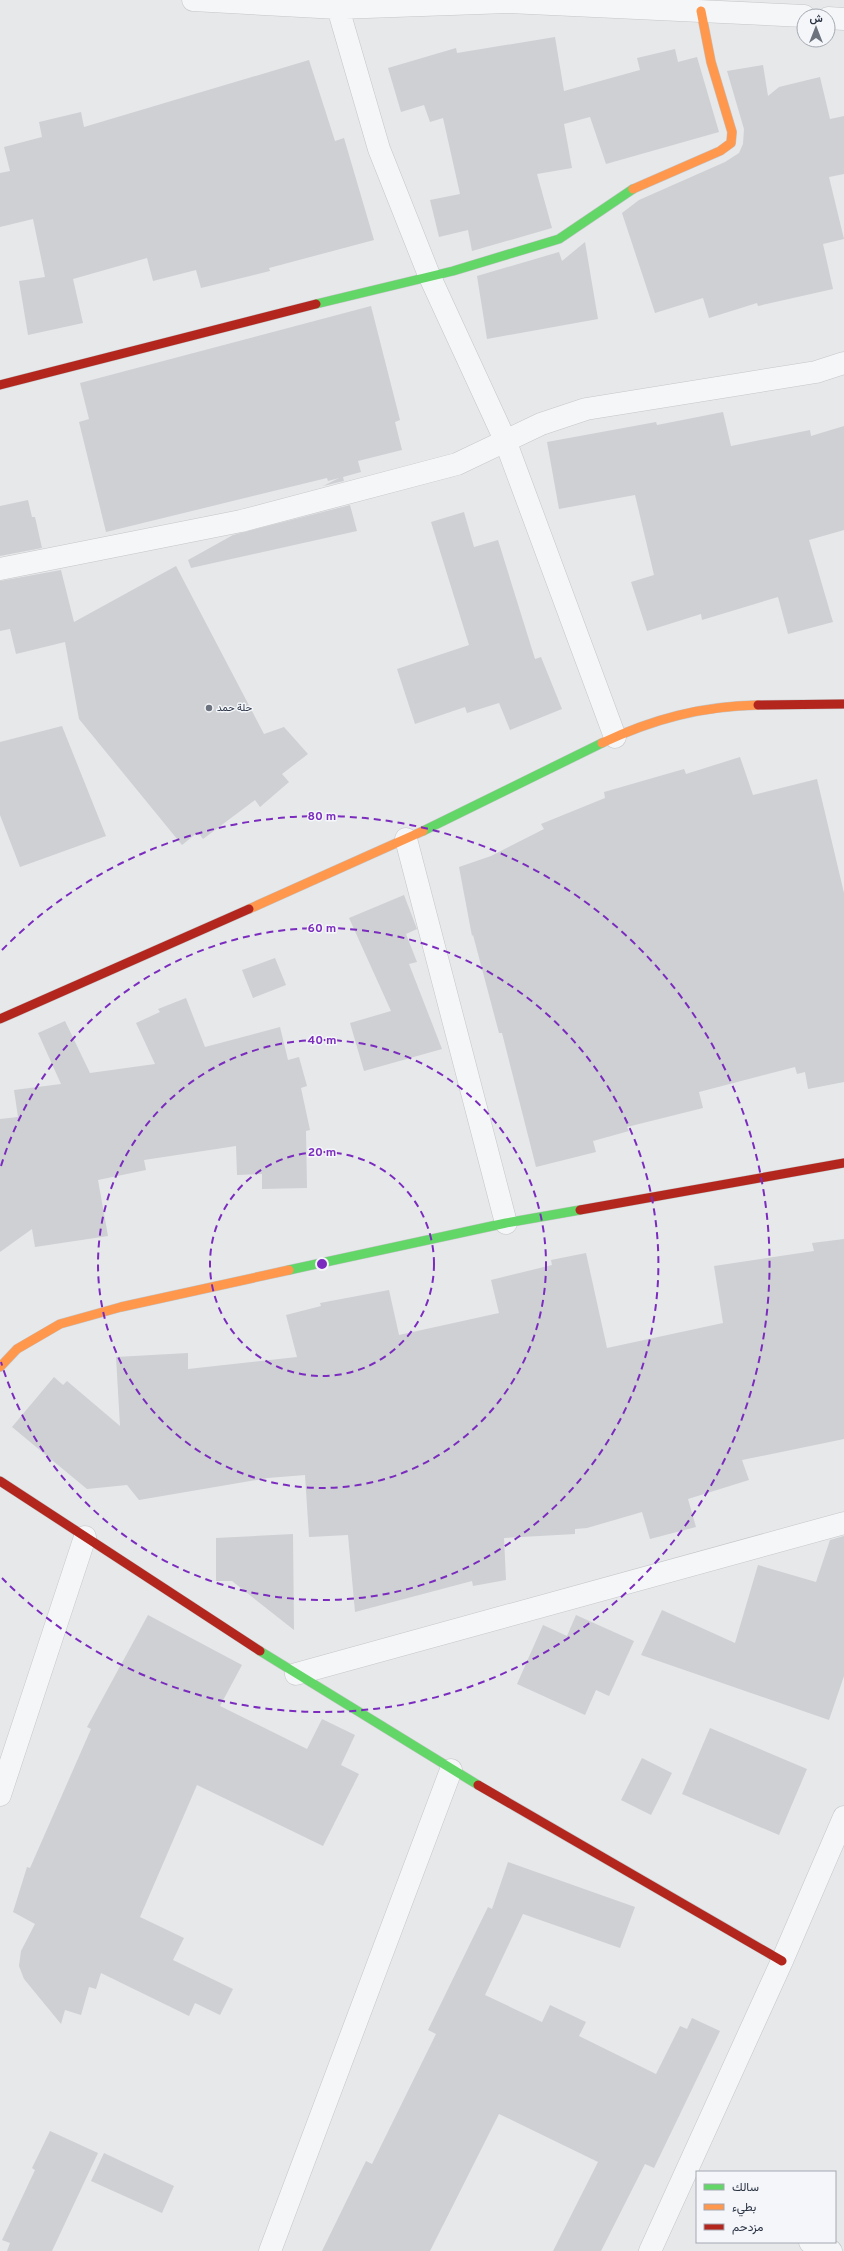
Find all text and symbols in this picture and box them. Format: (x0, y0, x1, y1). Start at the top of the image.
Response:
north arrow (796, 8, 836, 48)
text: ش (809, 12, 823, 26)
place label: حلة حمد (217, 702, 252, 715)
marker: حلة حمد (204, 703, 214, 713)
text: 80 m (308, 809, 336, 825)
text: 60 m (308, 921, 336, 937)
text: 40 m (307, 1033, 337, 1049)
text: 20 m (308, 1145, 336, 1161)
centre of rings (315, 1257, 329, 1271)
legend (696, 2171, 836, 2243)
text: سالك (732, 2180, 759, 2196)
text: بطيء (732, 2200, 756, 2217)
text: مزدحم (732, 2220, 763, 2236)

